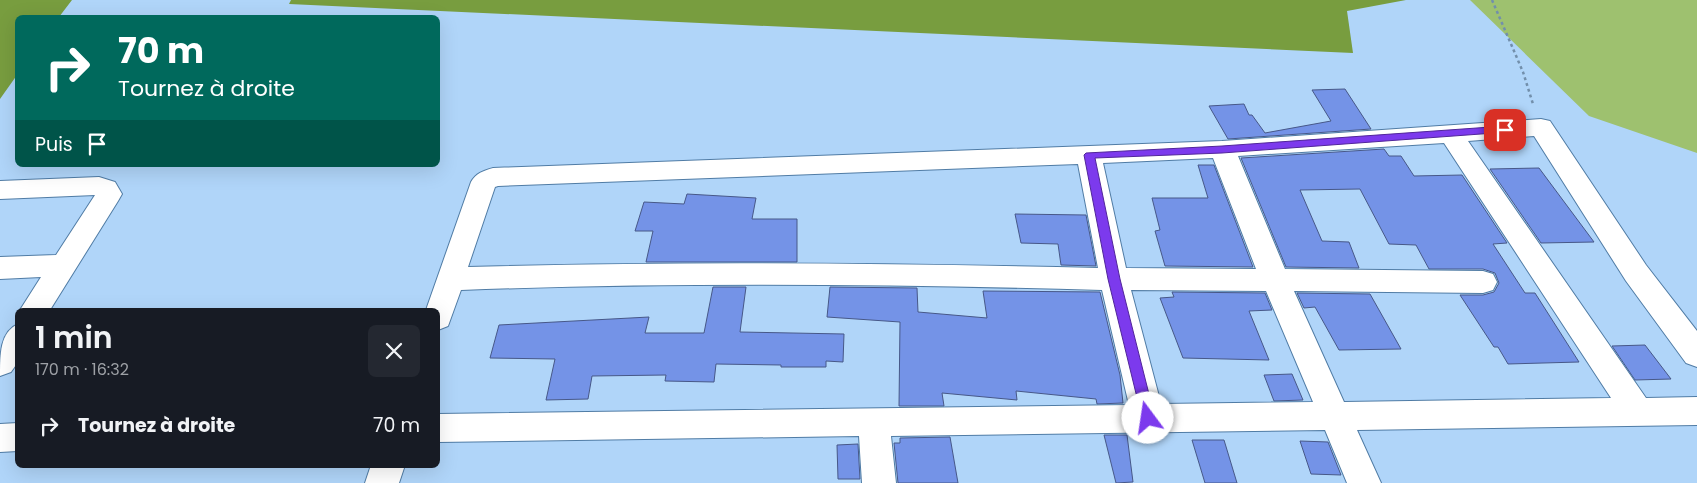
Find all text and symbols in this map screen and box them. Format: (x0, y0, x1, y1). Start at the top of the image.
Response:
text: 70 m (118, 26, 204, 75)
icon: right (35, 35, 100, 100)
text: Tournez à droite (118, 73, 295, 104)
pin (1484, 109, 1526, 151)
icon: arrive (1491, 116, 1519, 144)
icon: arrive (83, 130, 111, 158)
text: Puis (35, 131, 73, 158)
text: 1 min (35, 316, 113, 359)
button: close (368, 325, 420, 377)
text: 170 m · 16:32 (35, 358, 129, 381)
position arrow (1121, 391, 1173, 443)
icon: right (35, 412, 63, 440)
text: Tournez à droite (78, 412, 235, 439)
text: 70 m (373, 412, 420, 439)

